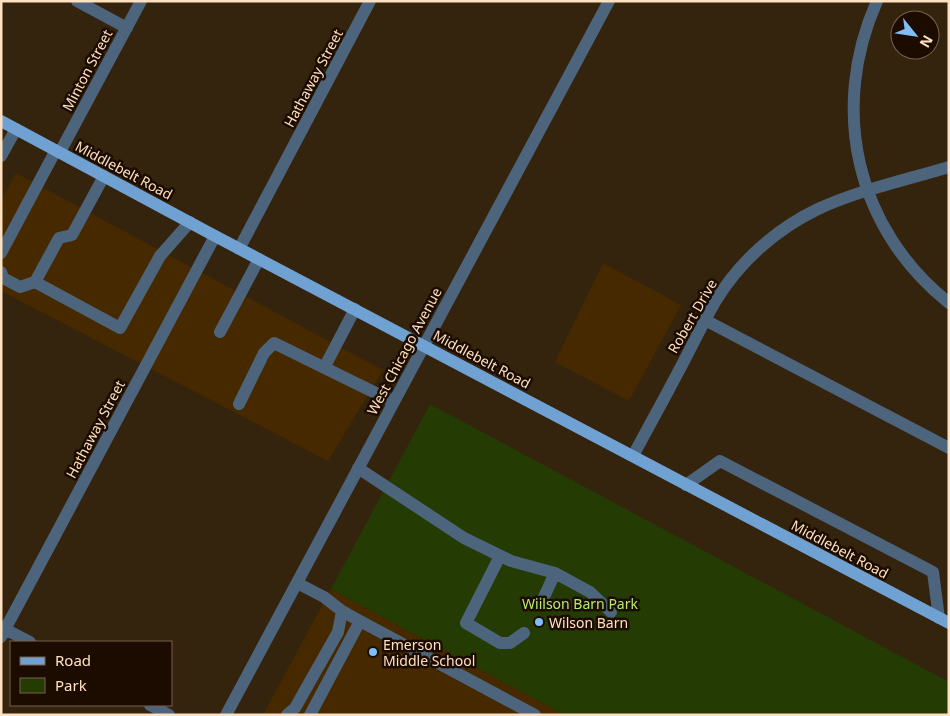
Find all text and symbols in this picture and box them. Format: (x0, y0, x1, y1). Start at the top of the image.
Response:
north arrow (890, 10, 940, 60)
street label: Minton Street (58, 26, 116, 114)
street label: Hathaway Street (279, 26, 347, 130)
text: N (916, 32, 938, 51)
street label: Middlebelt Road (72, 136, 176, 204)
street label: Robert Drive (663, 275, 721, 357)
street label: West Chicago Avenue (362, 284, 446, 418)
street label: Middlebelt Road (430, 325, 534, 393)
street label: Hathaway Street (61, 377, 129, 481)
street label: Middlebelt Road (788, 515, 892, 583)
park label: Wiilson Barn Park (522, 594, 638, 613)
place label: Wilson Barn (549, 613, 628, 632)
marker: Wilson Barn (533, 616, 545, 628)
place label: Emerson Middle School (383, 635, 475, 670)
legend (10, 641, 172, 706)
marker: Emerson Middle School (367, 646, 379, 658)
text: Road (55, 650, 91, 670)
text: Park (55, 675, 87, 695)

